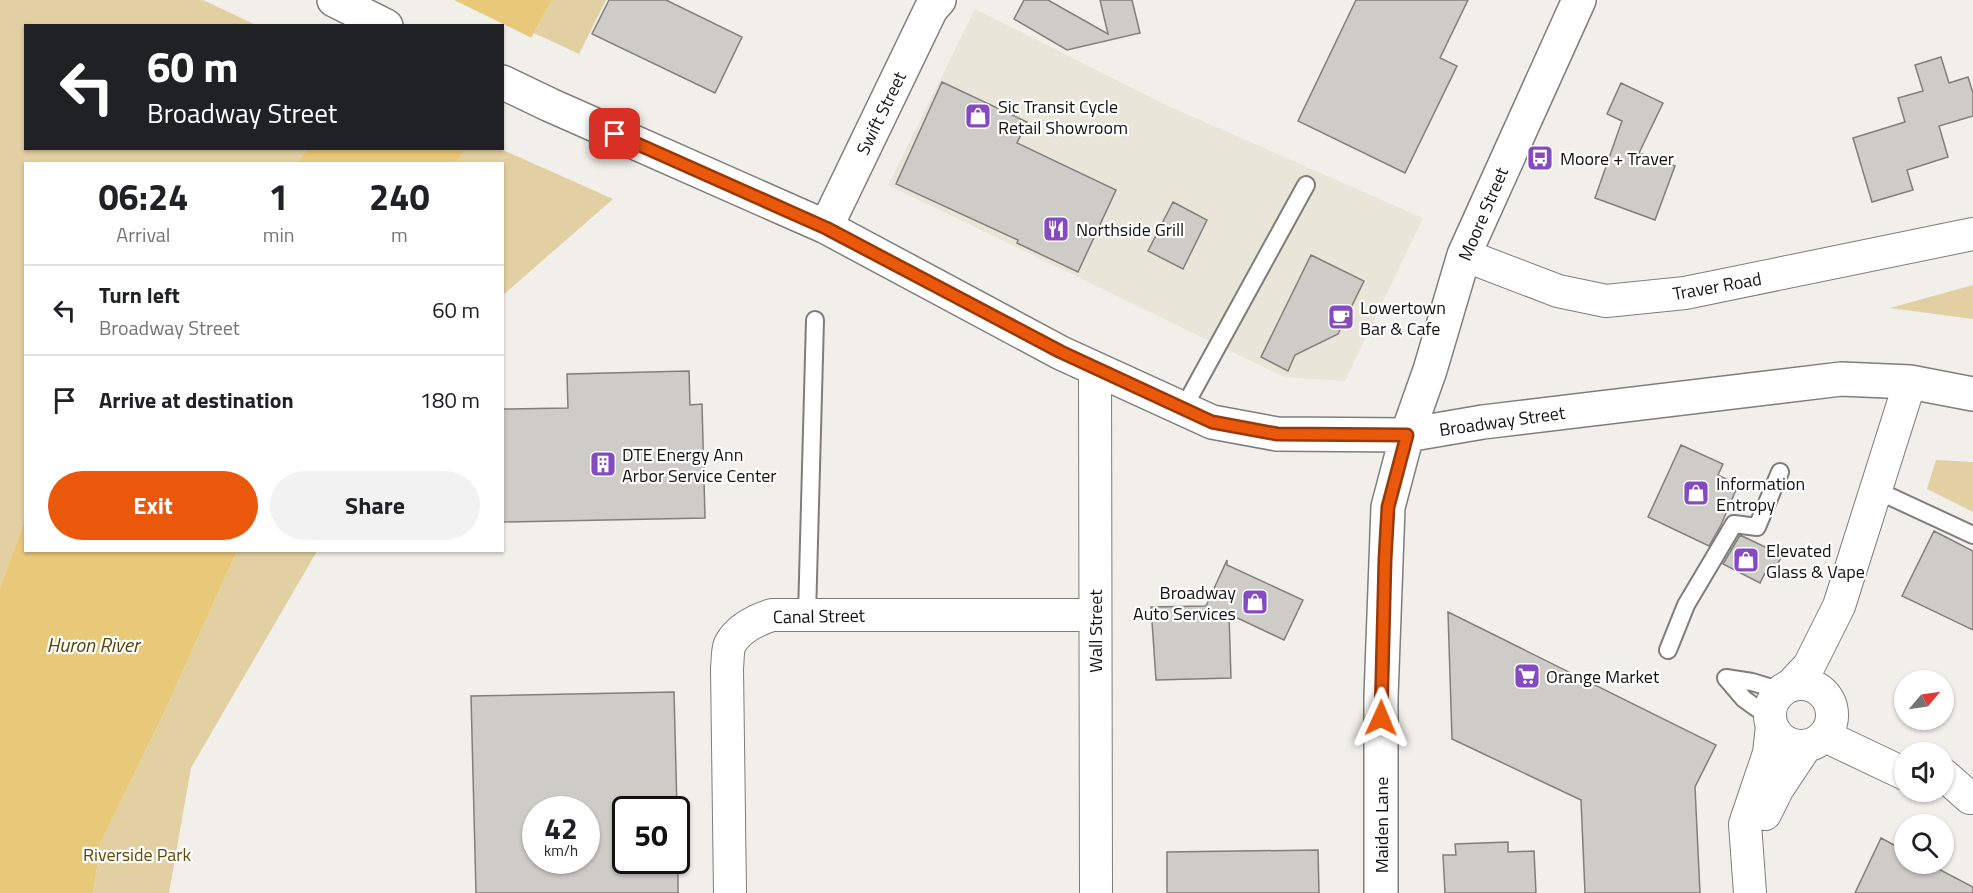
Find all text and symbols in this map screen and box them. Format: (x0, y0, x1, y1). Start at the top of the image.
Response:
text: 60 m (147, 34, 239, 98)
icon: left (48, 48, 126, 126)
street label: Swift Street (849, 66, 913, 159)
text: Broadway Street (147, 92, 337, 133)
place label: Sic Transit Cycle Retail Showroom (998, 93, 1128, 141)
shop icon: Sic Transit Cycle Retail Showroom (963, 101, 993, 131)
pin (589, 108, 640, 159)
icon: arrive (598, 117, 631, 150)
bus stop icon: Moore + Traver (1525, 143, 1555, 173)
place label: Moore + Traver (1560, 145, 1674, 172)
street label: Moore Street (1451, 162, 1515, 265)
text: 06:24 (98, 169, 188, 224)
text: 1 (269, 169, 289, 224)
text: 240 (369, 169, 430, 224)
restaurant icon: Northside Grill (1041, 214, 1071, 244)
place label: Northside Grill (1076, 216, 1184, 243)
text: Arrival (116, 219, 171, 250)
text: min (263, 219, 295, 250)
text: m (391, 219, 408, 250)
street label: Traver Road (1670, 265, 1764, 307)
text: Turn left (99, 278, 180, 312)
text: 60 m (432, 293, 480, 327)
icon: left (48, 294, 81, 327)
place label: Lowertown Bar & Cafe (1360, 294, 1446, 342)
cafe icon: Lowertown Bar & Cafe (1326, 302, 1356, 332)
text: Broadway Street (99, 312, 240, 343)
text: Arrive at destination (99, 383, 294, 417)
text: 180 m (420, 383, 480, 417)
icon: arrive (48, 384, 81, 417)
street label: Broadway Street (1437, 399, 1567, 443)
place label: DTE Energy Ann Arbor Service Center (622, 441, 777, 489)
building icon: DTE Energy Ann Arbor Service Center (588, 449, 618, 479)
place label: Information Entropy (1716, 470, 1805, 518)
button: Exit (48, 471, 258, 540)
button: Share (270, 471, 480, 540)
shop icon: Information Entropy (1681, 478, 1711, 508)
place label: Elevated Glass & Vape (1766, 537, 1865, 585)
shop icon: Elevated Glass & Vape (1731, 545, 1761, 575)
place label: Broadway Auto Services (1133, 579, 1236, 627)
shop icon: Broadway Auto Services (1240, 587, 1270, 617)
street label: Wall Street (1082, 589, 1109, 673)
street label: Canal Street (773, 602, 866, 630)
water label: Huron River (47, 629, 142, 660)
supermarket icon: Orange Market (1512, 661, 1542, 691)
place label: Orange Market (1546, 663, 1660, 690)
north arrow (1894, 670, 1954, 730)
map controls (1894, 670, 1954, 874)
position arrow (1349, 686, 1413, 750)
button: sound (1894, 742, 1954, 802)
street label: Maiden Lane (1368, 777, 1395, 873)
speed limit sign: 50 (612, 796, 690, 874)
text: 42 (544, 805, 578, 851)
button: search (1894, 814, 1954, 874)
text: km/h (544, 839, 578, 862)
park label: Riverside Park (83, 841, 191, 868)

